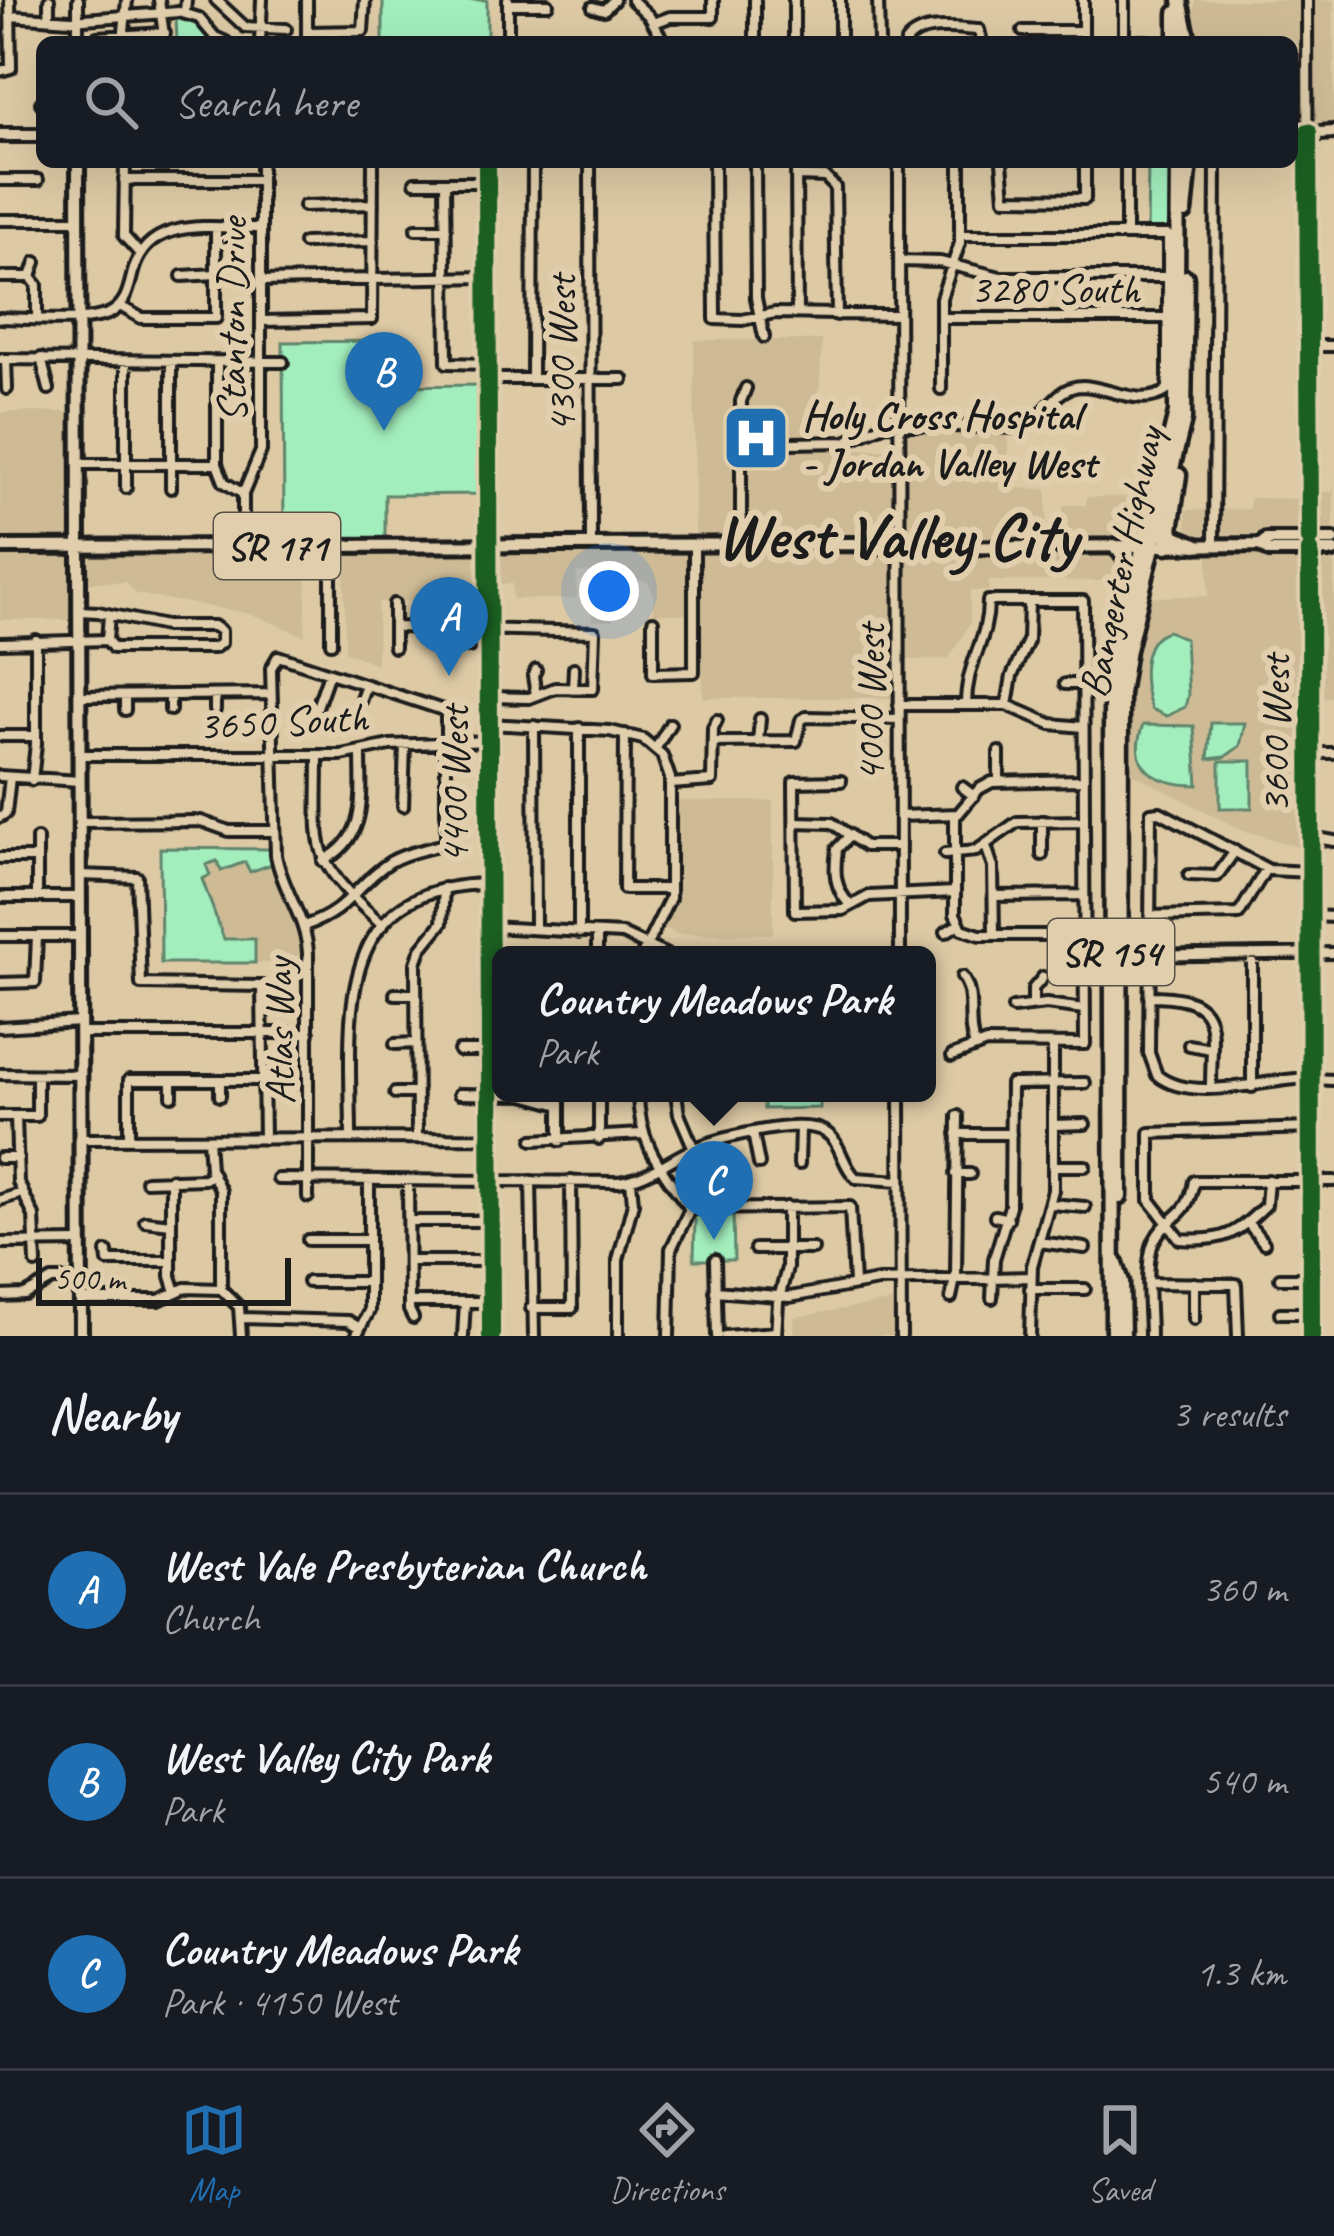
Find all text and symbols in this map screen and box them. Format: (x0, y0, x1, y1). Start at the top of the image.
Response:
search box (36, 36, 1298, 168)
icon: search (78, 69, 144, 135)
text: Search here (174, 74, 357, 131)
street label: Stanton Drive (206, 214, 259, 423)
street label: 3280 South (970, 263, 1141, 316)
street label: 4300 West (535, 271, 588, 433)
pin: B (345, 332, 423, 431)
place label: Holy Cross Hospital - Jordan Valley West (802, 389, 1101, 490)
hospital icon: Holy Cross Hospital - Jordan Valley West (721, 403, 791, 473)
street label: Bangerter Highway (1067, 419, 1177, 702)
district label: West Valley City (717, 495, 1083, 578)
road number: SR 171 (214, 513, 340, 579)
your location (579, 561, 639, 621)
pin: A (410, 577, 488, 676)
street label: 4000 West (844, 620, 897, 782)
street label: 3600 West (1249, 651, 1302, 813)
street label: 3650 South (197, 691, 371, 752)
street label: 4400 West (428, 702, 481, 864)
road number: SR 154 (1048, 919, 1174, 985)
popup (492, 946, 936, 1102)
street label: Atlas Way (252, 954, 307, 1105)
text: Country Meadows Park (536, 971, 892, 1028)
text: Park (536, 1028, 598, 1077)
pin: C (675, 1141, 753, 1240)
scale bar (36, 1252, 291, 1305)
text: 500 m (54, 1258, 125, 1300)
text: Nearby (48, 1382, 176, 1446)
text: 3 results (1172, 1390, 1286, 1439)
text: West Vale Presbyterian Church (162, 1537, 646, 1594)
text: A (77, 1565, 97, 1614)
text: 360 m (1202, 1565, 1286, 1614)
text: Church (162, 1594, 260, 1643)
text: West Valley City Park (162, 1729, 489, 1786)
text: B (77, 1757, 97, 1806)
text: 540 m (1202, 1757, 1286, 1806)
text: Park (162, 1786, 224, 1835)
text: Country Meadows Park (162, 1921, 517, 1978)
text: C (78, 1949, 96, 1998)
text: 1.3 km (1196, 1949, 1286, 1998)
text: Park · 4150 West (162, 1978, 397, 2027)
tab: Map (181, 2097, 247, 2211)
tab: Directions (610, 2097, 724, 2211)
tab: Saved (1087, 2097, 1153, 2211)

